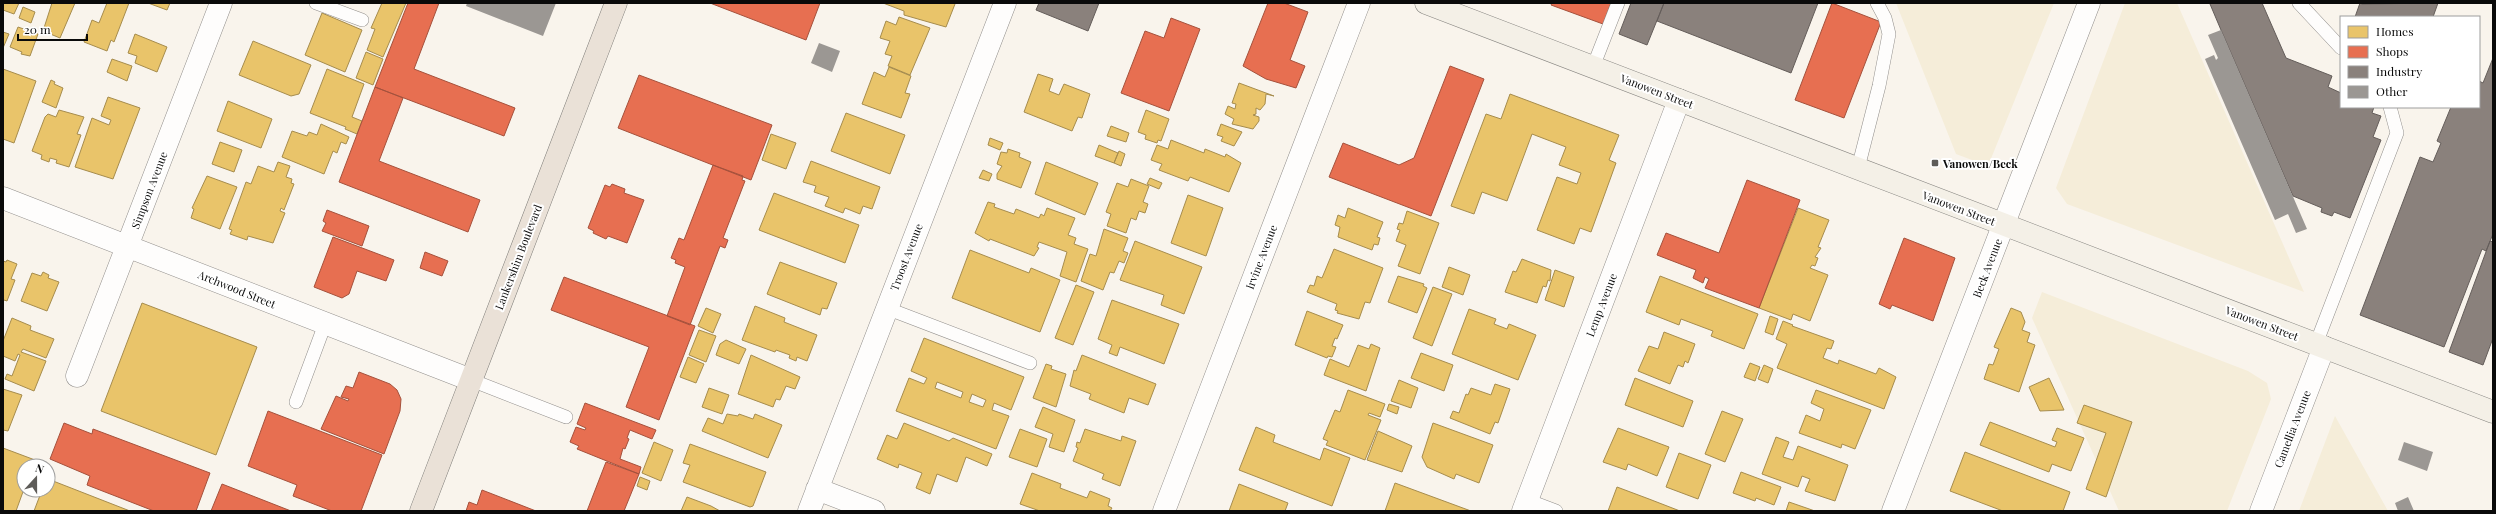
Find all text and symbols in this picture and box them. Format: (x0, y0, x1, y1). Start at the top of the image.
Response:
scale bar (18, 16, 87, 42)
legend (2340, 16, 2480, 108)
text: 20 m (24, 21, 51, 37)
text: Homes (2376, 23, 2414, 39)
text: Shops (2376, 43, 2408, 59)
text: Industry (2376, 63, 2422, 79)
street label: Vanowen Street (1617, 70, 1696, 112)
text: Other (2376, 83, 2408, 99)
street label: Simpson Avenue (127, 149, 171, 231)
place label: Vanowen/Beck (1942, 156, 2018, 171)
marker: Vanowen/Beck (1930, 158, 1940, 168)
street label: Vanowen Street (1919, 187, 1998, 229)
street label: Lankershim Boulevard (491, 202, 545, 312)
street label: Troost Avenue (886, 221, 926, 293)
street label: Irvine Avenue (1242, 222, 1280, 291)
street label: Beck Avenue (1969, 236, 2005, 300)
street label: Archwood Street (195, 266, 278, 311)
street label: Lemp Avenue (1582, 271, 1620, 339)
street label: Vanowen Street (2222, 302, 2301, 344)
street label: Camellia Avenue (2270, 388, 2314, 470)
north arrow (16, 458, 56, 498)
text: N (33, 460, 46, 477)

